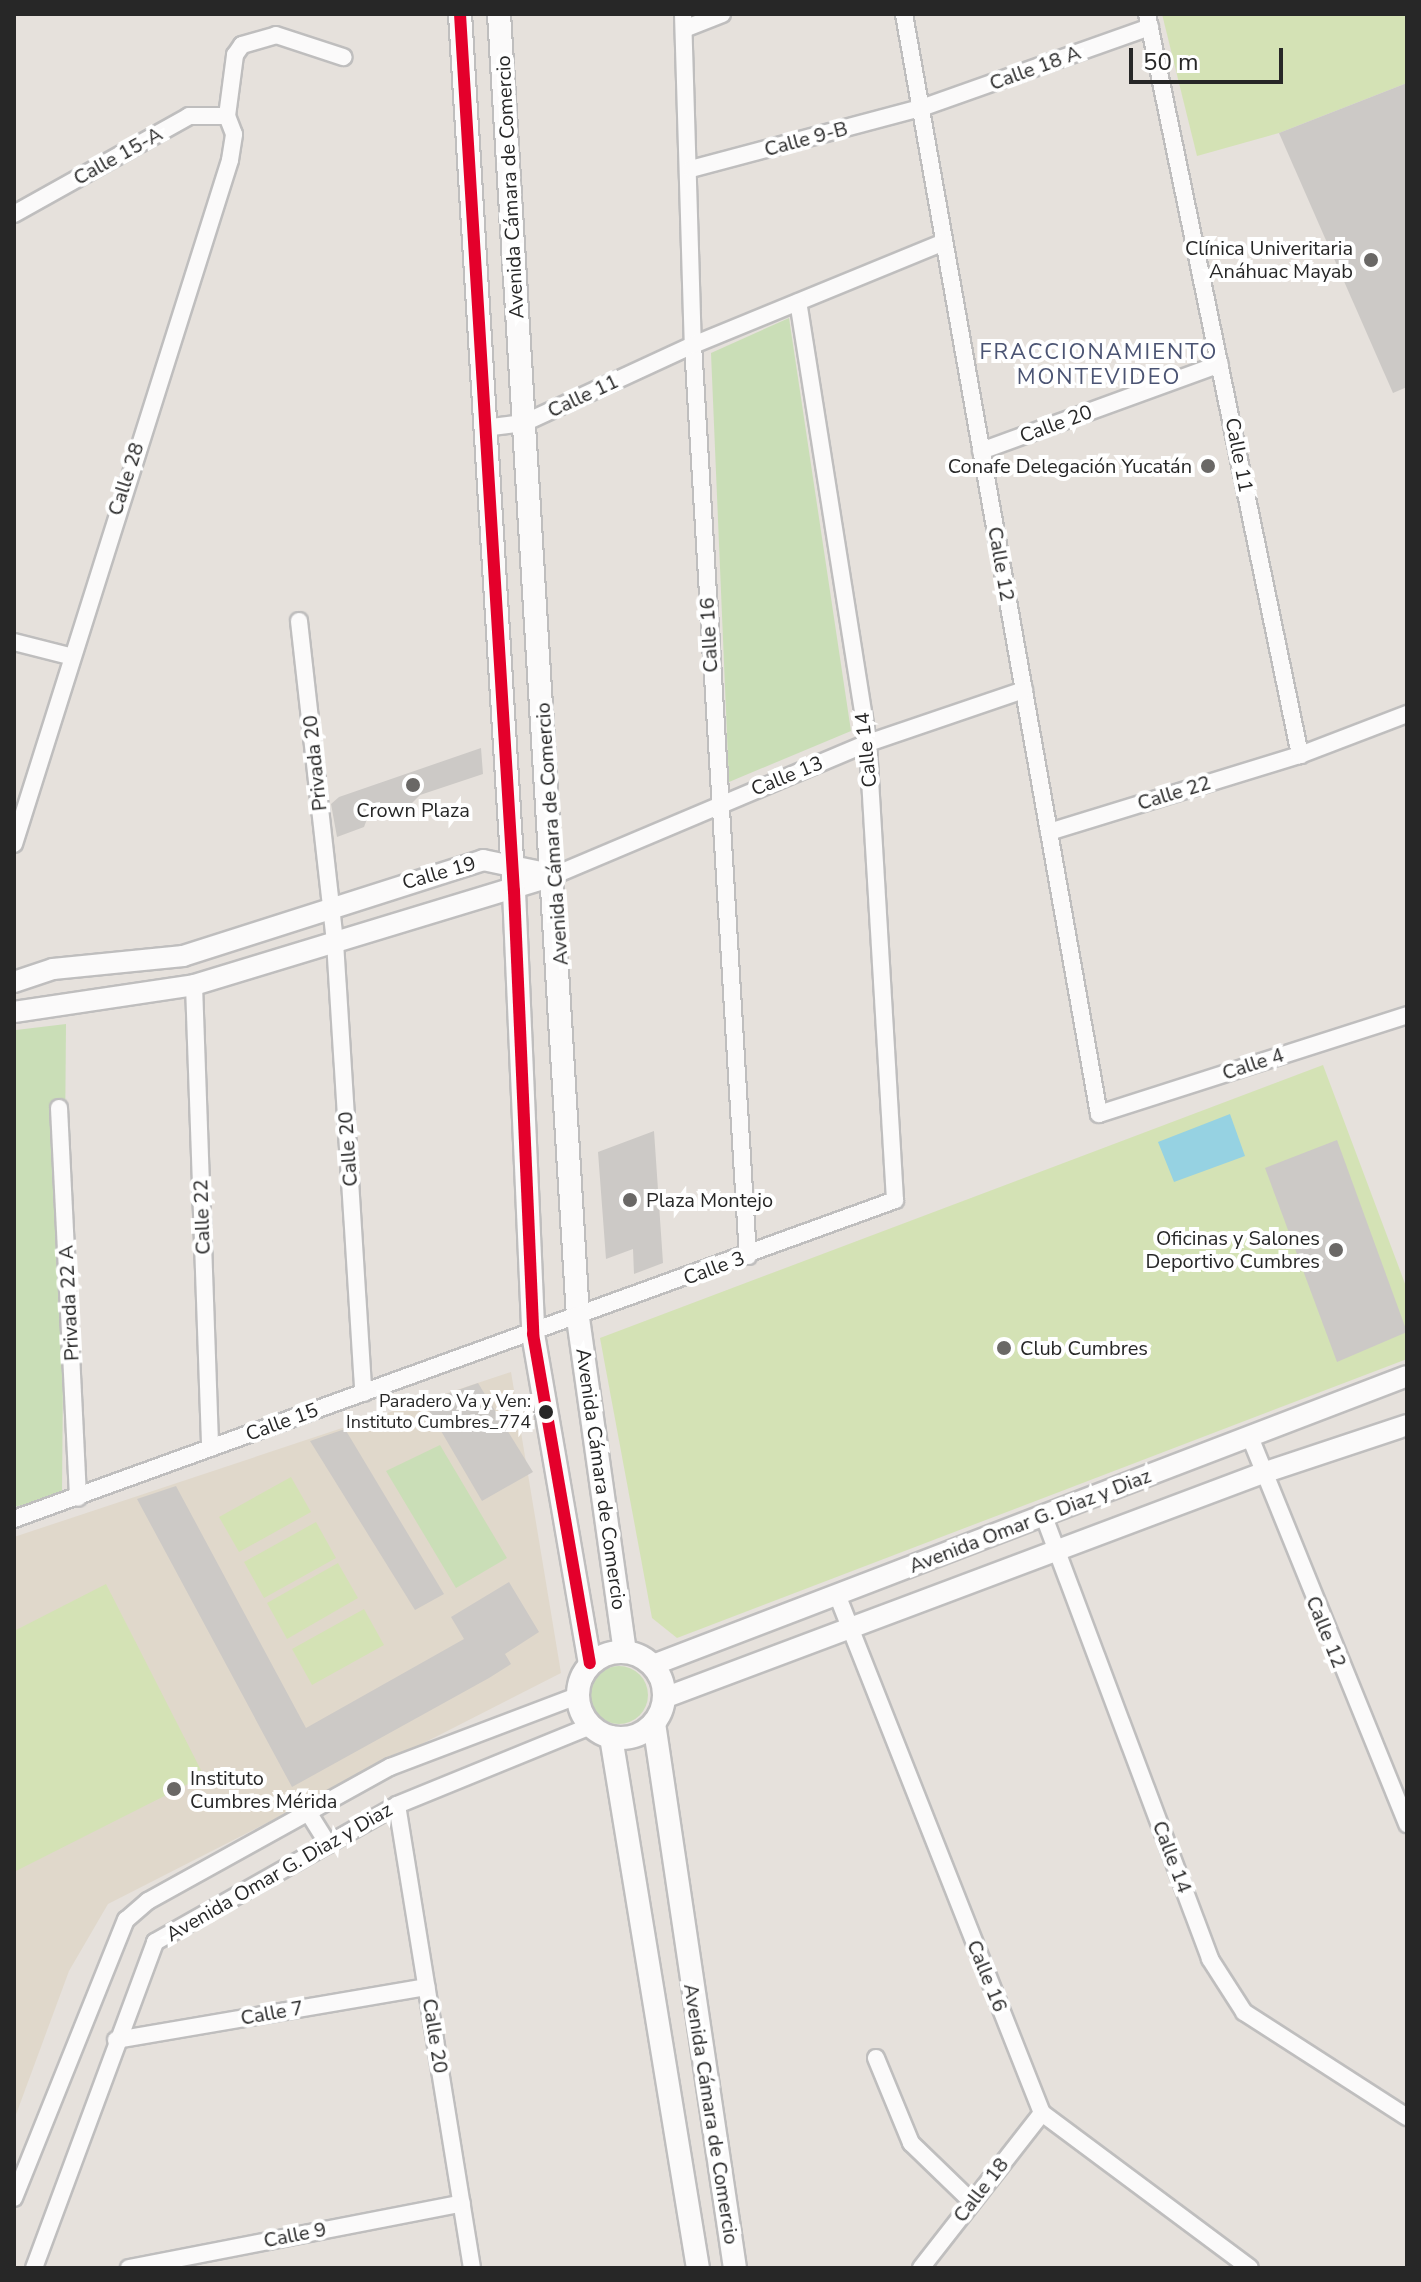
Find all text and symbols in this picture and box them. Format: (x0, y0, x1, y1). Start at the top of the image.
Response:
scale bar (1133, 32, 1287, 82)
street label: Calle 18 A (986, 40, 1084, 96)
text: 50 m (1143, 46, 1199, 78)
street label: Avenida Cámara de Comercio (491, 55, 529, 319)
street label: Calle 9-B (762, 116, 850, 162)
street label: Calle 15-A (69, 122, 167, 190)
place label: Clínica Univeritaria Anáhuac Mayab (1185, 236, 1353, 283)
marker: Clínica Univeritaria Anáhuac Mayab (1360, 249, 1382, 271)
district label: FRACCIONAMIENTO MONTEVIDEO (980, 339, 1218, 390)
street label: Calle 11 (544, 369, 622, 423)
street label: Calle 20 (1017, 400, 1095, 448)
street label: Calle 11 (1220, 416, 1258, 494)
street label: Calle 28 (103, 440, 149, 518)
place label: Conafe Delegación Yucatán (948, 454, 1192, 478)
marker: Conafe Delegación Yucatán (1199, 457, 1217, 475)
street label: Calle 12 (983, 525, 1019, 603)
street label: Calle 16 (695, 597, 723, 673)
street label: Avenida Cámara de Comercio (531, 702, 573, 966)
street label: Calle 14 (850, 711, 882, 789)
street label: Privada 20 (298, 714, 332, 812)
street label: Calle 13 (748, 751, 826, 801)
street label: Calle 22 (1135, 771, 1213, 815)
marker: Crown Plaza (404, 776, 422, 794)
place label: Crown Plaza (356, 798, 470, 822)
street label: Calle 19 (400, 851, 478, 895)
street label: Calle 4 (1219, 1043, 1287, 1085)
street label: Calle 20 (333, 1111, 363, 1187)
street label: Calle 22 (189, 1179, 215, 1255)
place label: Plaza Montejo (646, 1188, 773, 1212)
marker: Plaza Montejo (621, 1191, 639, 1209)
place label: Oficinas y Salones Deportivo Cumbres (1145, 1226, 1320, 1273)
marker: Oficinas y Salones Deportivo Cumbres (1327, 1241, 1345, 1259)
street label: Privada 22 A (54, 1244, 84, 1362)
street label: Calle 3 (680, 1246, 748, 1290)
place label: Club Cumbres (1020, 1336, 1148, 1360)
marker: Club Cumbres (995, 1339, 1013, 1357)
street label: Avenida Cámara de Comercio (571, 1347, 631, 1611)
place label: Paradero Va y Ven: Instituto Cumbres_774 (346, 1391, 531, 1434)
street label: Calle 15 (243, 1398, 321, 1446)
marker: Paradero Va y Ven: Instituto Cumbres_774 (538, 1404, 554, 1420)
street label: Avenida Omar G. Diaz y Diaz (906, 1464, 1154, 1578)
street label: Calle 12 (1301, 1593, 1351, 1671)
place label: Instituto Cumbres Mérida (190, 1766, 337, 1813)
marker: Instituto Cumbres Mérida (165, 1780, 183, 1798)
street label: Avenida Omar G. Diaz y Diaz (162, 1797, 396, 1947)
street label: Calle 14 (1147, 1818, 1197, 1896)
street label: Calle 16 (962, 1937, 1012, 2015)
street label: Avenida Cámara de Comercio (679, 1982, 743, 2246)
street label: Calle 7 (239, 1996, 305, 2030)
street label: Calle 20 (417, 1997, 453, 2075)
street label: Calle 18 (948, 2153, 1014, 2227)
street label: Calle 9 (262, 2217, 328, 2253)

